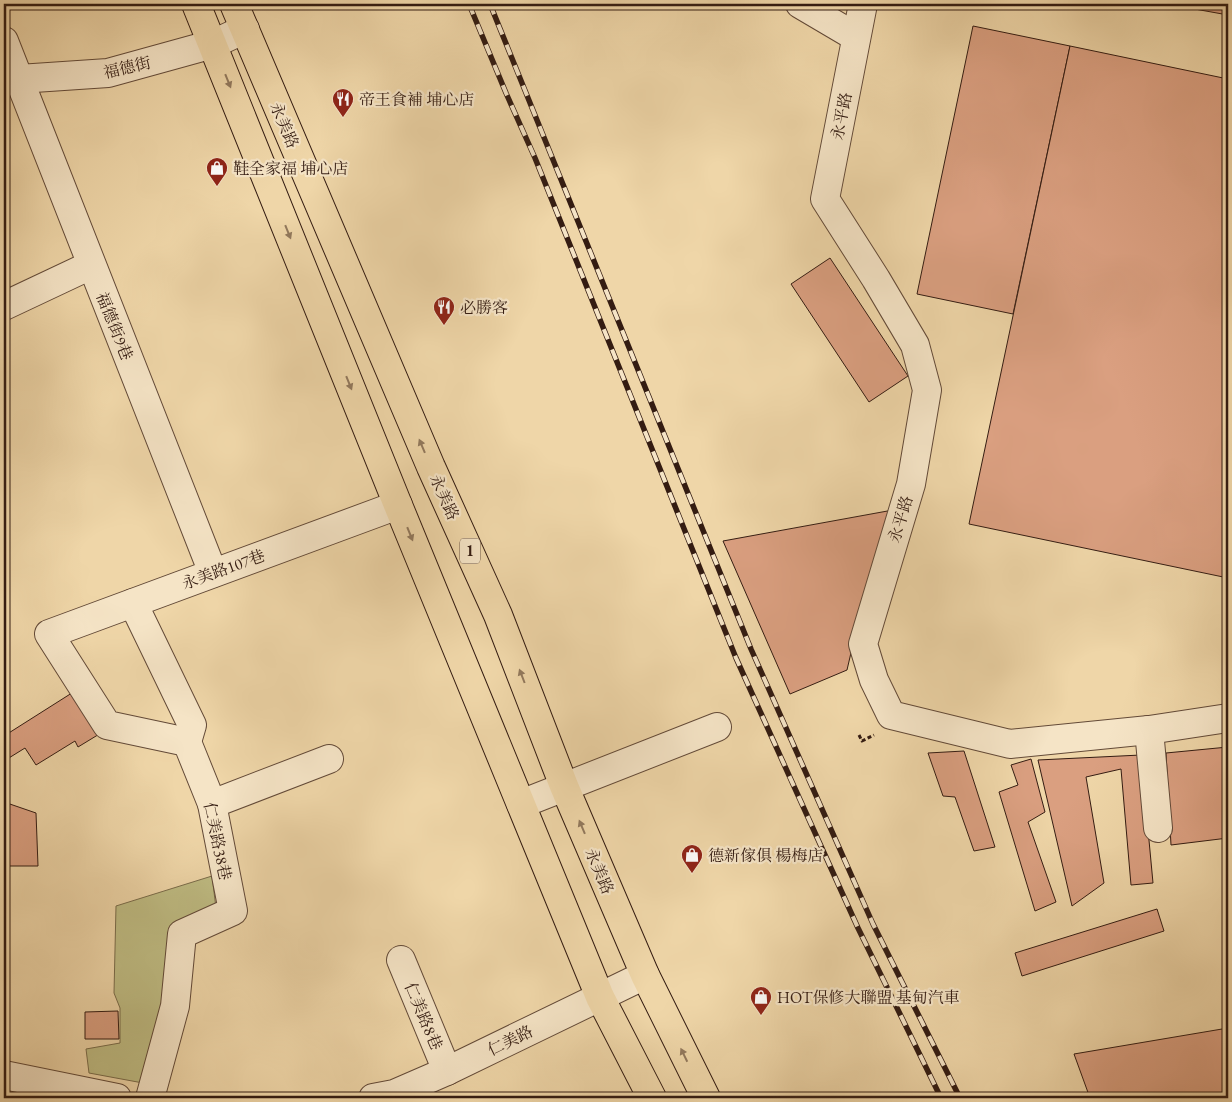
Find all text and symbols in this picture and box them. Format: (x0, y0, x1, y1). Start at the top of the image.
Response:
street label: 福德街 (101, 52, 153, 83)
one-way arrow (224, 74, 232, 88)
restaurant icon: 帝王食補 埔心店 (331, 87, 355, 118)
place label: 帝王食補 埔心店 (359, 89, 474, 110)
street label: 永平路 (827, 91, 856, 142)
street label: 永美路 (265, 99, 304, 151)
shop icon: 鞋全家福 埔心店 (205, 156, 229, 187)
place label: 鞋全家福 埔心店 (233, 158, 348, 179)
one-way arrow (285, 225, 293, 239)
street label: 福德街9巷 (91, 289, 138, 363)
restaurant icon: 必勝客 (432, 295, 456, 326)
place label: 必勝客 (460, 297, 508, 318)
one-way arrow (345, 376, 353, 391)
one-way arrow (418, 439, 426, 453)
street label: 永美路 (425, 471, 464, 523)
street label: 永平路 (883, 493, 918, 545)
one-way arrow (407, 526, 414, 541)
road number: 1 (460, 538, 480, 564)
street label: 永美路107巷 (179, 545, 268, 594)
one-way arrow (518, 668, 525, 683)
street label: 仁美路38巷 (199, 800, 236, 882)
one-way arrow (577, 820, 585, 834)
shop icon: 德新傢俱 楊梅店 (680, 843, 704, 874)
street label: 永美路 (580, 845, 619, 897)
place label: 德新傢俱 楊梅店 (708, 845, 823, 866)
street label: 仁美路8巷 (400, 979, 447, 1053)
shop icon: HOT保修大聯盟 基甸汽車 (749, 985, 773, 1016)
place label: HOT保修大聯盟 基甸汽車 (777, 987, 960, 1008)
street label: 仁美路 (484, 1020, 536, 1060)
one-way arrow (680, 1047, 688, 1062)

